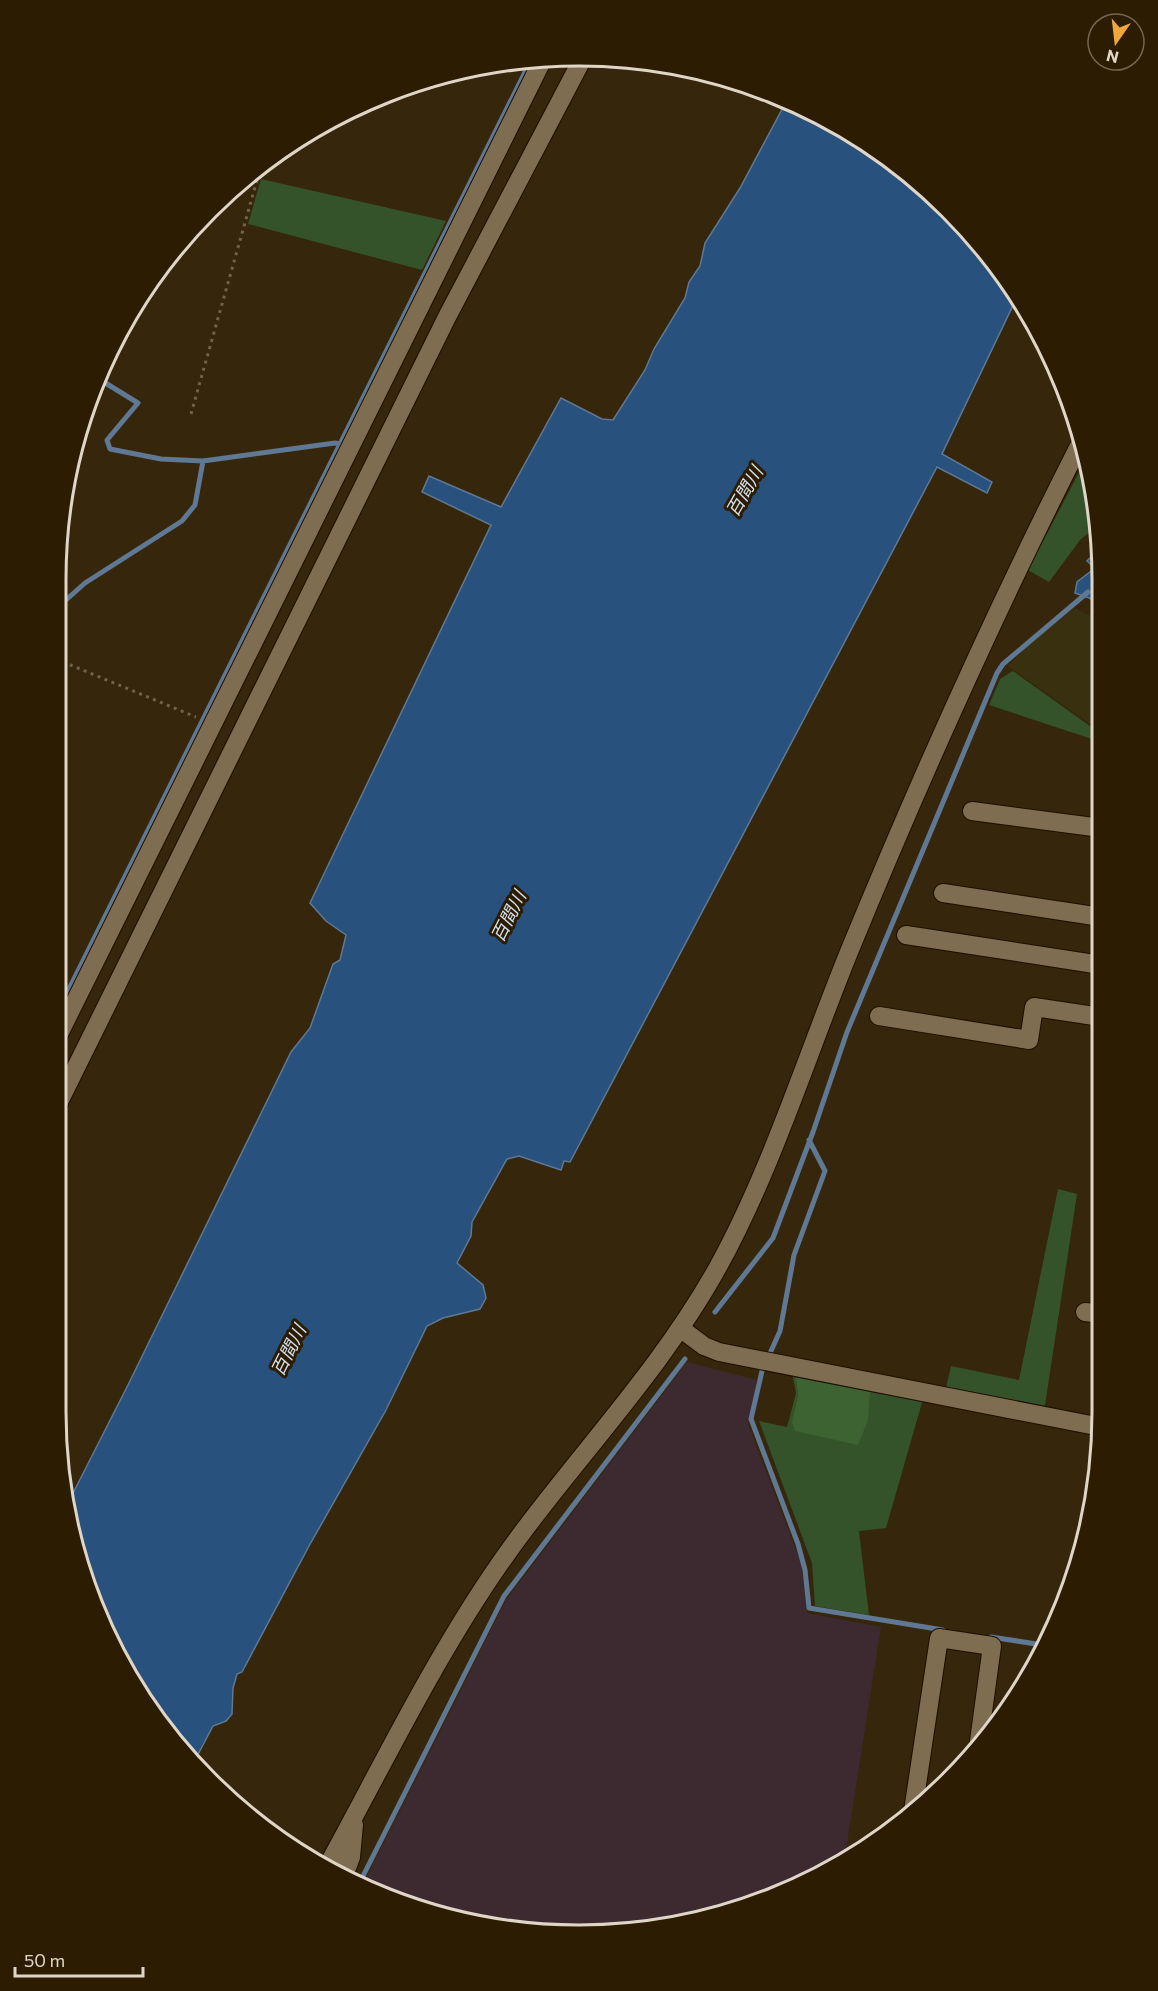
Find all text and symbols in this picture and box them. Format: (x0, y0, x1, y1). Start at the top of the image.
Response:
north arrow (1086, 12, 1146, 72)
text: N (1104, 46, 1120, 68)
water label: 百間川 (721, 460, 768, 520)
water label: 百間川 (486, 885, 531, 945)
water label: 百間川 (266, 1319, 311, 1379)
scale bar (15, 1940, 142, 1978)
text: 50 m (24, 1949, 65, 1971)

